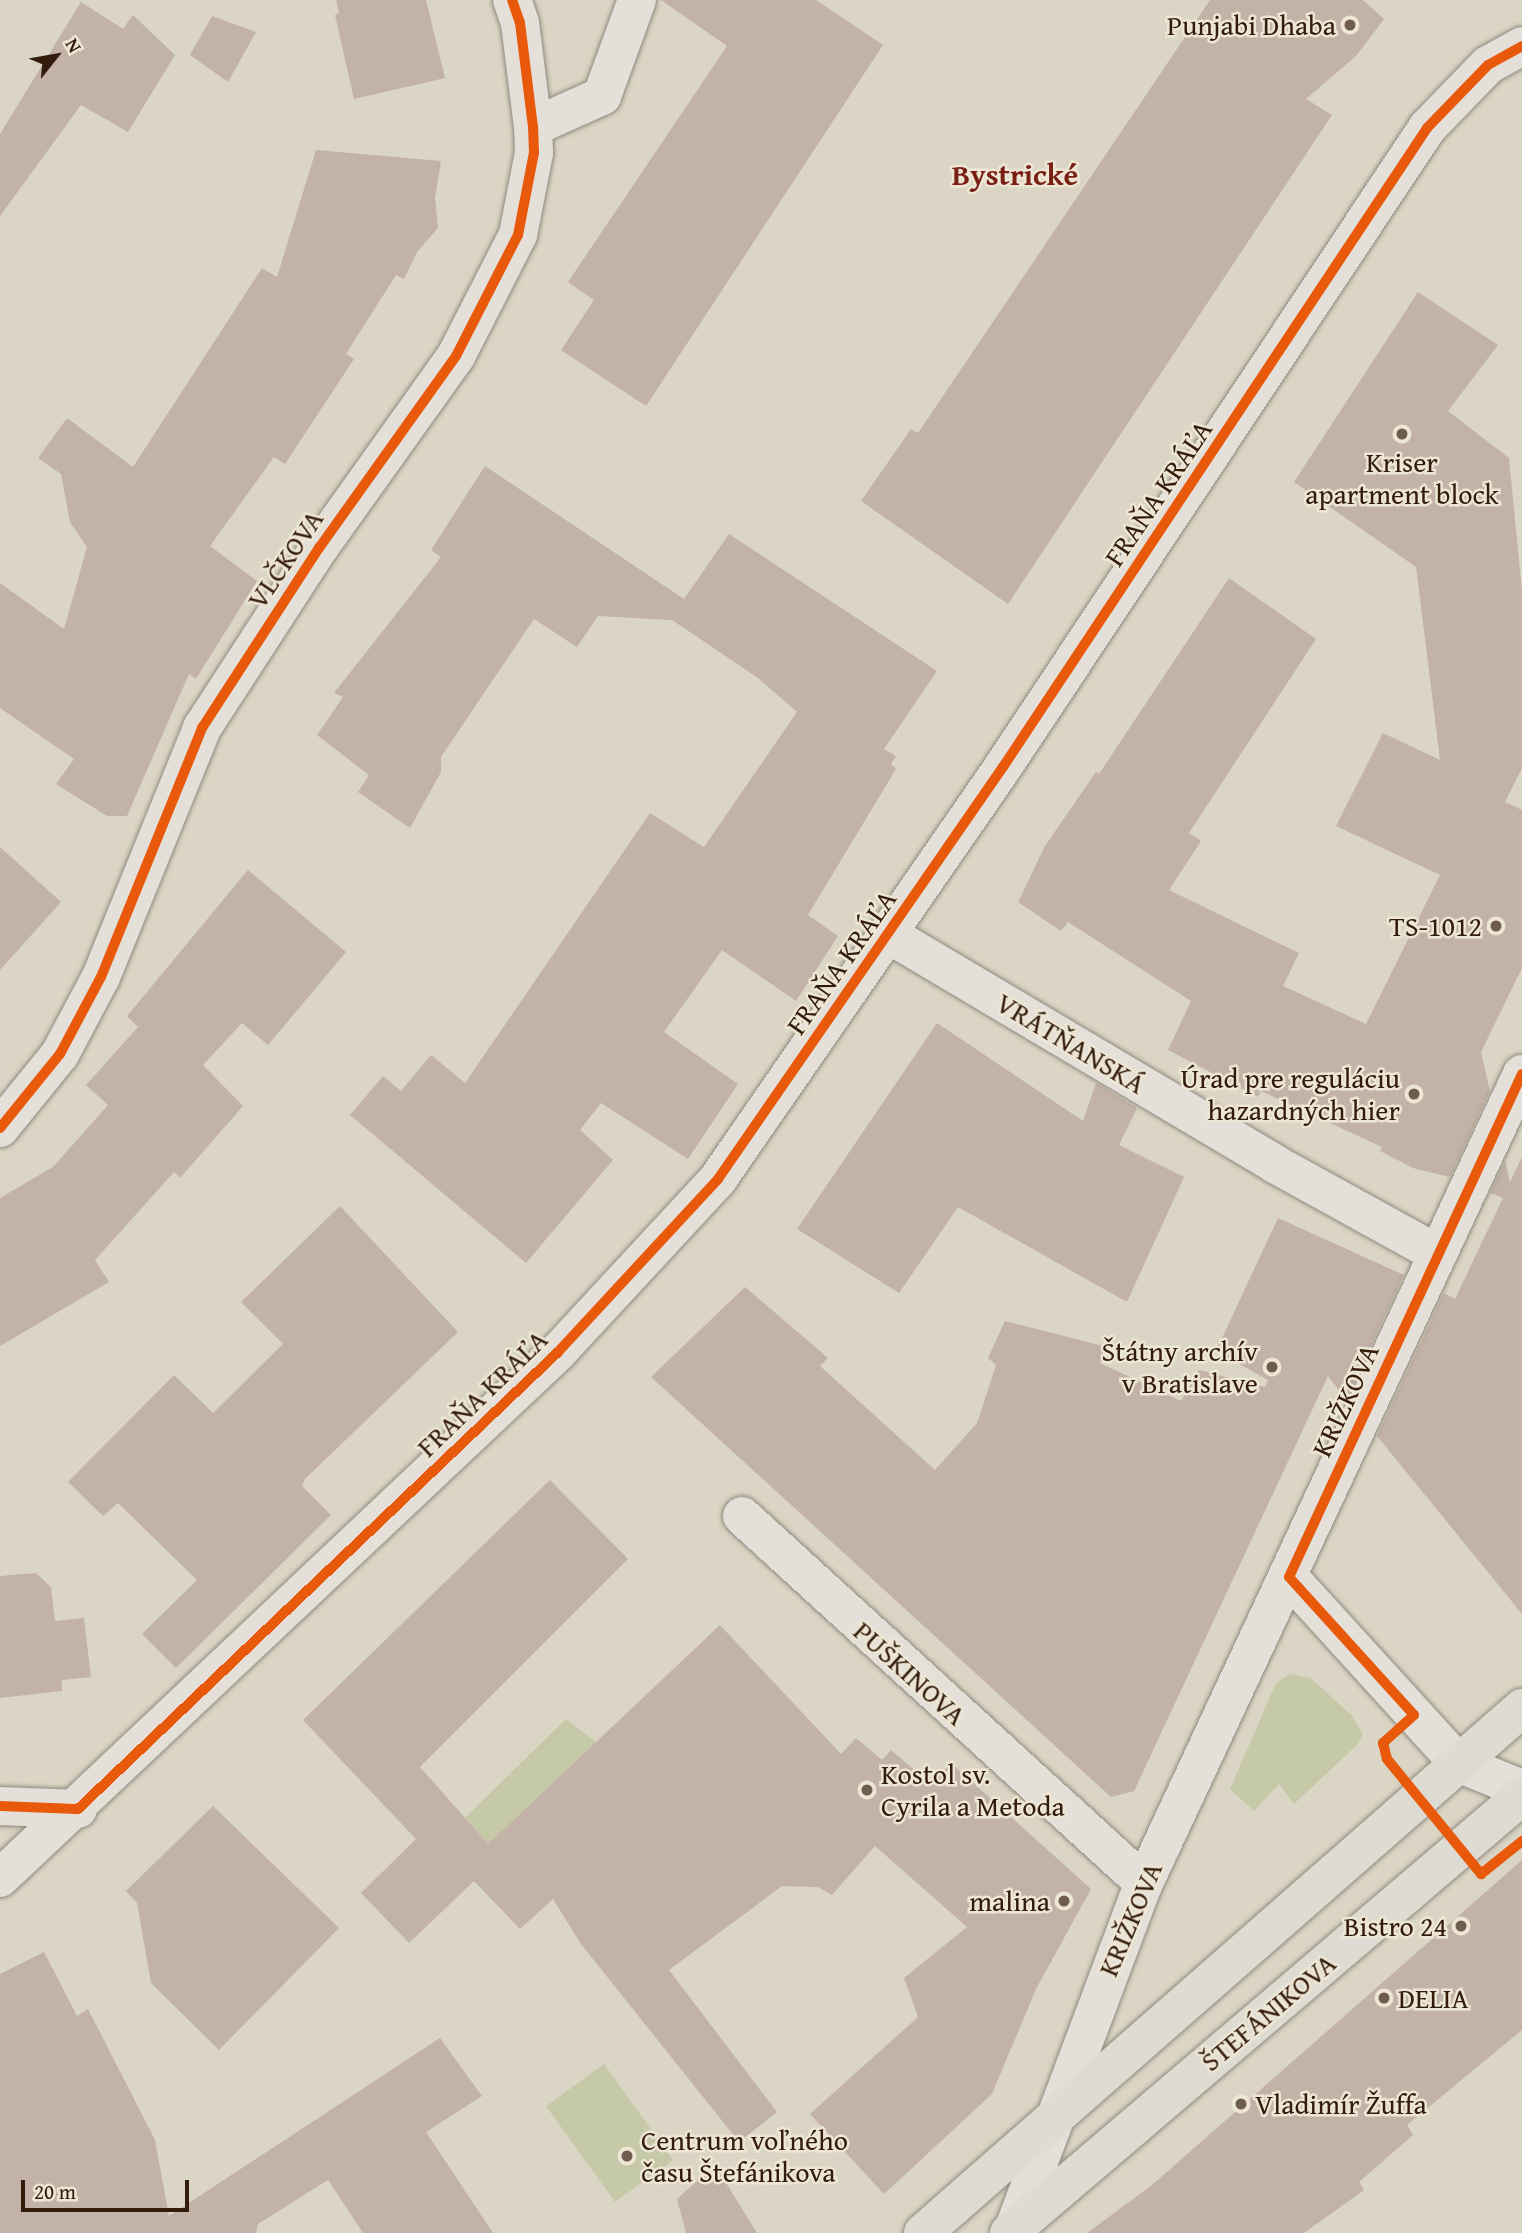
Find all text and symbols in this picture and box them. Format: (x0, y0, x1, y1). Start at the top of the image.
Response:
place label: Punjabi Dhaba (1167, 8, 1336, 42)
marker: Punjabi Dhaba (1342, 17, 1358, 33)
north arrow (21, 21, 91, 91)
text: N (59, 33, 89, 58)
district label: Bystrické (952, 156, 1078, 192)
street label: FRAŇA KRÁĽA (1097, 414, 1219, 572)
marker: Kriser apartment block (1394, 426, 1410, 442)
place label: Kriser apartment block (1305, 445, 1499, 511)
street label: VLČKOVA (240, 503, 330, 615)
street label: FRAŇA KRÁĽA (779, 883, 903, 1041)
place label: TS-1012 (1389, 909, 1482, 943)
marker: TS-1012 (1488, 918, 1504, 934)
street label: VRÁTŇANSKÁ (990, 985, 1152, 1101)
place label: Úrad pre reguláciu hazardných hier (1181, 1061, 1400, 1127)
marker: Úrad pre reguláciu hazardných hier (1406, 1086, 1422, 1102)
street label: FRAŇA KRÁĽA (410, 1322, 554, 1464)
place label: Štátny archív v Bratislave (1102, 1334, 1258, 1400)
street label: KRIŽKOVA (1304, 1338, 1386, 1462)
marker: Štátny archív v Bratislave (1264, 1359, 1280, 1375)
street label: PUŠKINOVA (847, 1614, 973, 1732)
place label: Kostol sv. Cyrila a Metoda (881, 1757, 1065, 1823)
marker: Kostol sv. Cyrila a Metoda (859, 1782, 875, 1798)
street label: KRIŽKOVA (1091, 1857, 1169, 1981)
place label: malina (969, 1884, 1050, 1918)
marker: malina (1056, 1893, 1072, 1909)
place label: Bistro 24 (1344, 1909, 1447, 1943)
marker: Bistro 24 (1453, 1918, 1469, 1934)
street label: ŠTEFÁNIKOVA (1194, 1946, 1342, 2078)
place label: DELIA (1398, 1981, 1468, 2015)
marker: DELIA (1376, 1990, 1392, 2006)
place label: Vladimír Žuffa (1255, 2087, 1427, 2121)
marker: Vladimír Žuffa (1233, 2096, 1249, 2112)
place label: Centrum voľného času Štefánikova (641, 2123, 848, 2189)
marker: Centrum voľného času Štefánikova (619, 2148, 635, 2164)
scale bar (24, 2166, 192, 2210)
text: 20 m (34, 2176, 76, 2207)

